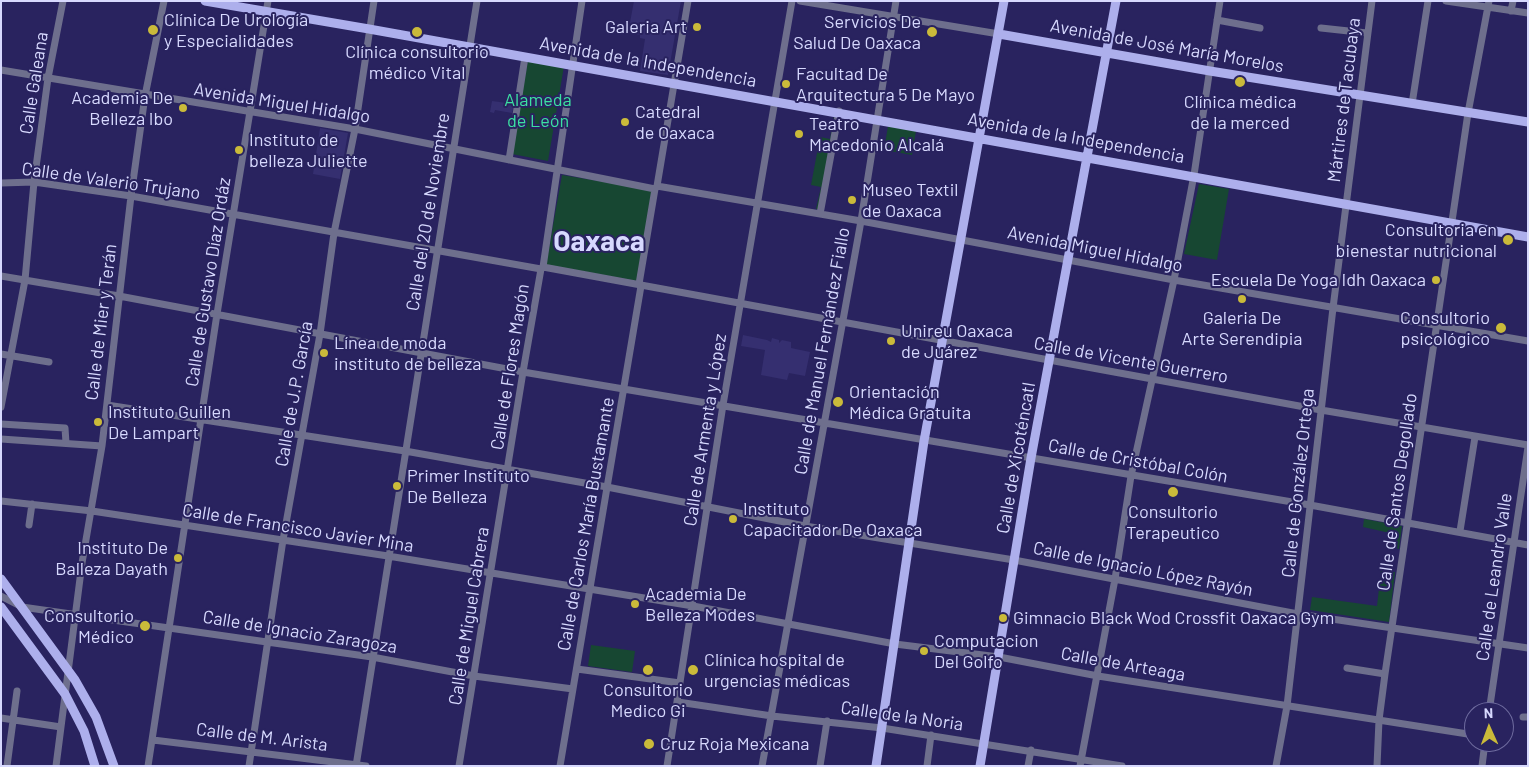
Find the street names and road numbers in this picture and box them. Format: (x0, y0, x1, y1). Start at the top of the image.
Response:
street label: Avenida de José María Morelos (1049, 15, 1285, 77)
street label: Mártires de Tacubaya (1323, 17, 1365, 183)
street label: Calle Galeana (15, 30, 53, 136)
street label: Avenida de la Independencia (538, 32, 758, 92)
street label: Avenida Miguel Hidalgo (192, 78, 372, 128)
street label: Avenida de la Independencia (966, 108, 1186, 168)
street label: Calle del 20 de Noviembre (402, 111, 454, 313)
street label: Calle de Valerio Trujano (20, 158, 202, 204)
street label: Calle de Gustavo Díaz Ordáz (181, 176, 235, 388)
street label: Avenida Miguel Hidalgo (1005, 221, 1185, 277)
street label: Calle de Manuel Fernández Fiallo (790, 226, 854, 476)
street label: Calle de Mier y Terán (81, 242, 121, 402)
street label: Calle de Flores Magón (486, 282, 534, 452)
street label: Calle de J.P. García (271, 320, 317, 468)
street label: Calle de Armenta y López (679, 332, 731, 528)
street label: Calle de Vicente Guerrero (1032, 332, 1230, 388)
street label: Calle de Xicoténcatl (992, 381, 1040, 535)
street label: Calle de González Ortega (1277, 387, 1319, 579)
street label: Calle de Santos Degollado (1372, 392, 1422, 592)
street label: Calle de Carlos María Bustamante (553, 395, 619, 653)
street label: Calle de Cristóbal Colón (1046, 435, 1230, 487)
street label: Calle de Leandro Valle (1472, 492, 1516, 662)
street label: Calle de Francisco Javier Mina (181, 499, 415, 557)
street label: Calle de Miguel Cabrera (444, 525, 494, 707)
street label: Calle de Ignacio López Rayón (1031, 537, 1255, 601)
street label: Calle de Ignacio Zaragoza (201, 606, 399, 658)
street label: Calle de Arteaga (1059, 642, 1187, 686)
street label: Calle de la Noria (839, 697, 965, 735)
street label: Calle de M. Arista (195, 718, 329, 756)

